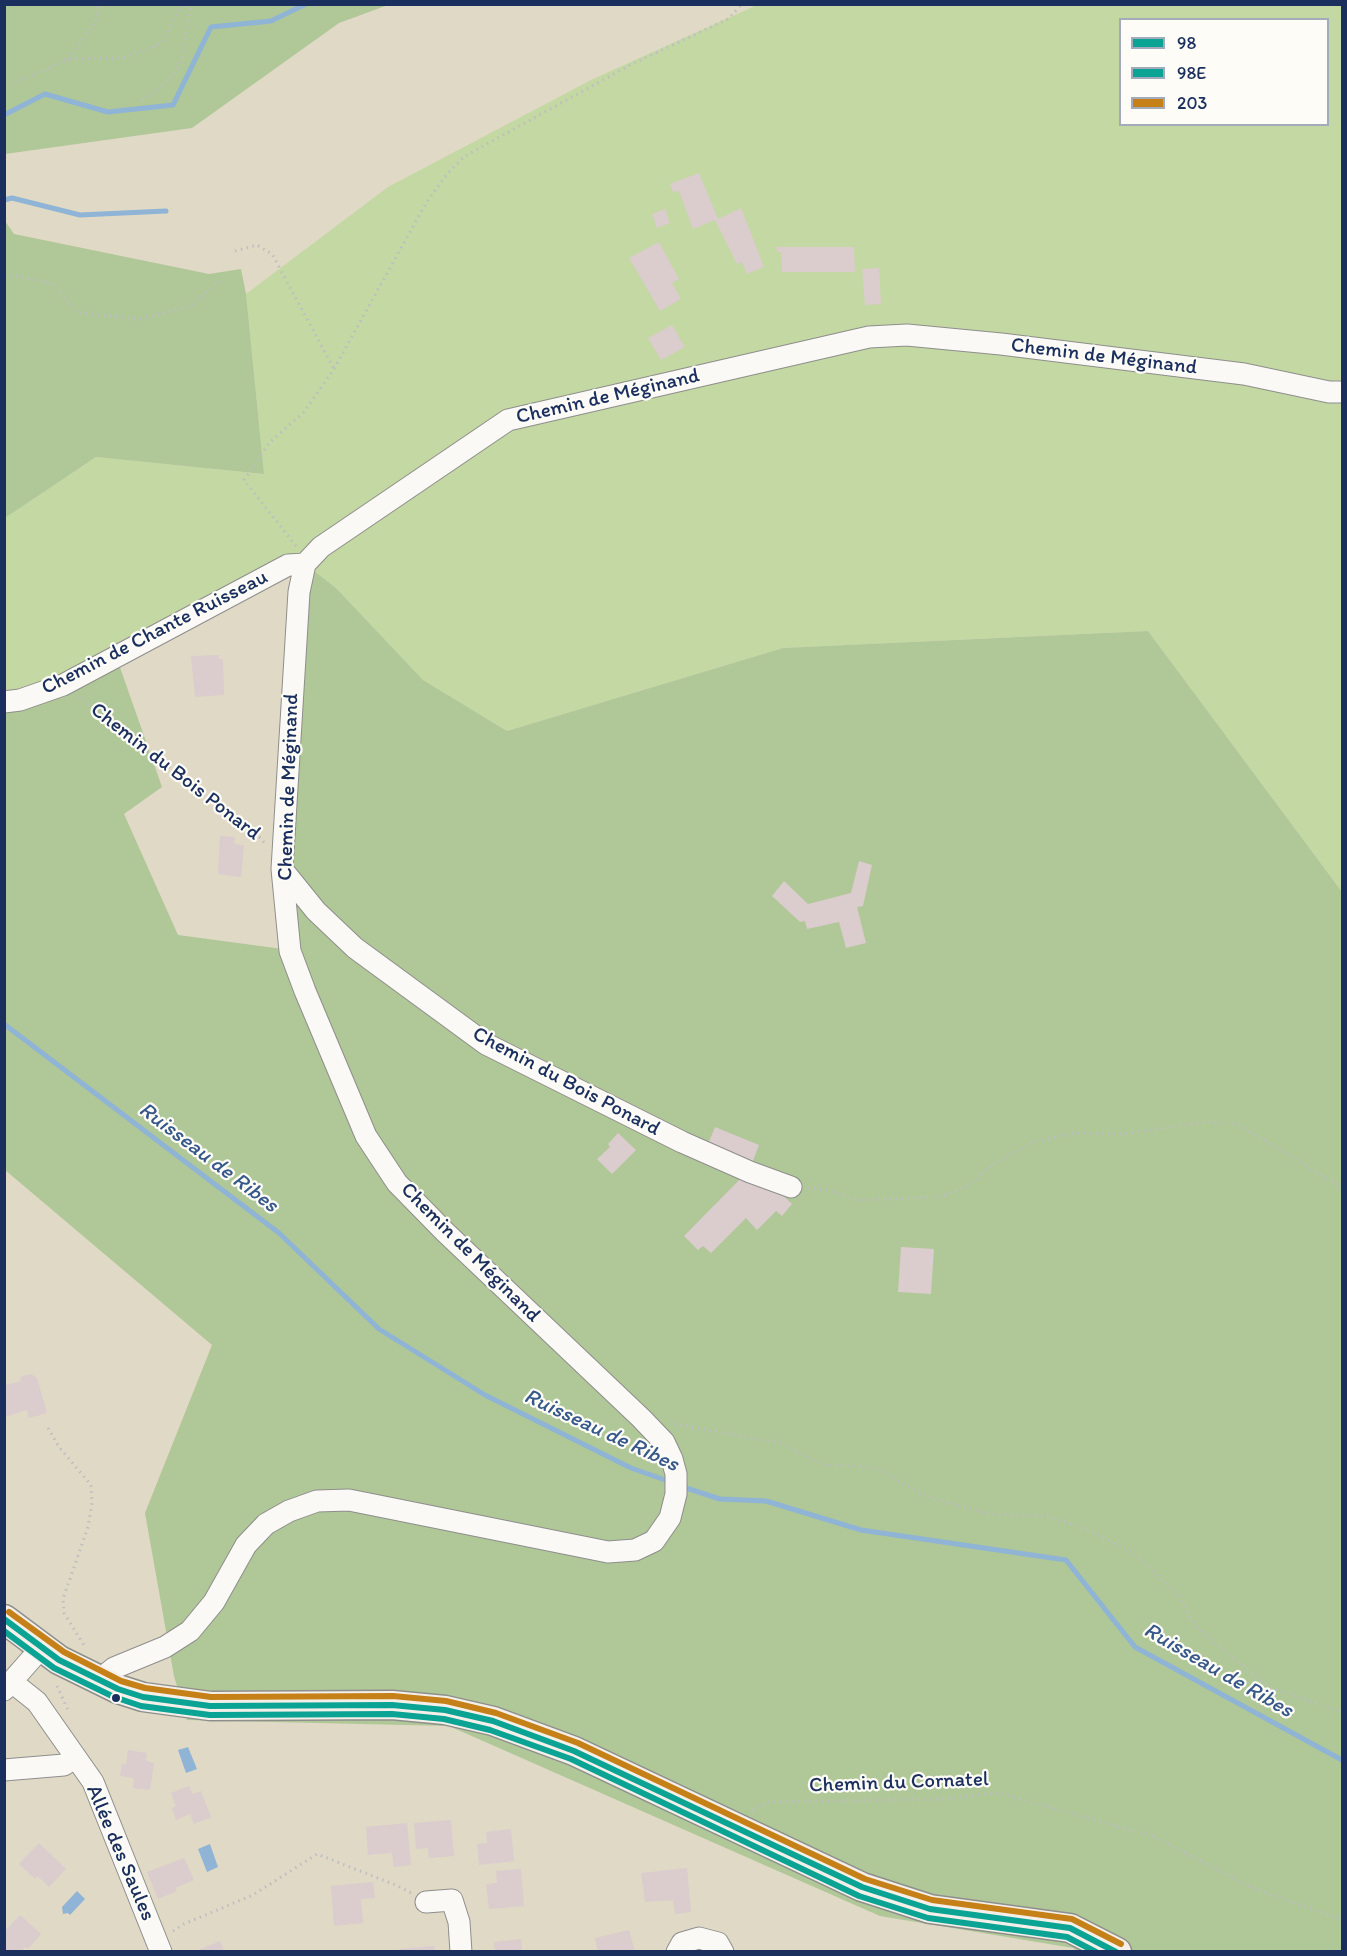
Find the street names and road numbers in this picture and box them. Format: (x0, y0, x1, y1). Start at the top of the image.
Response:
street label: Chemin de Méginand (1009, 333, 1199, 381)
street label: Chemin de Méginand (514, 364, 702, 430)
street label: Chemin de Chante Ruisseau (38, 565, 272, 701)
street label: Chemin de Méginand (273, 693, 305, 881)
street label: Chemin du Bois Ponard (85, 698, 265, 846)
street label: Chemin du Bois Ponard (468, 1022, 664, 1142)
street label: Chemin de Méginand (395, 1178, 545, 1328)
street label: Chemin du Cornatel (809, 1767, 989, 1799)
street label: Allée des Saules (80, 1781, 160, 1925)

